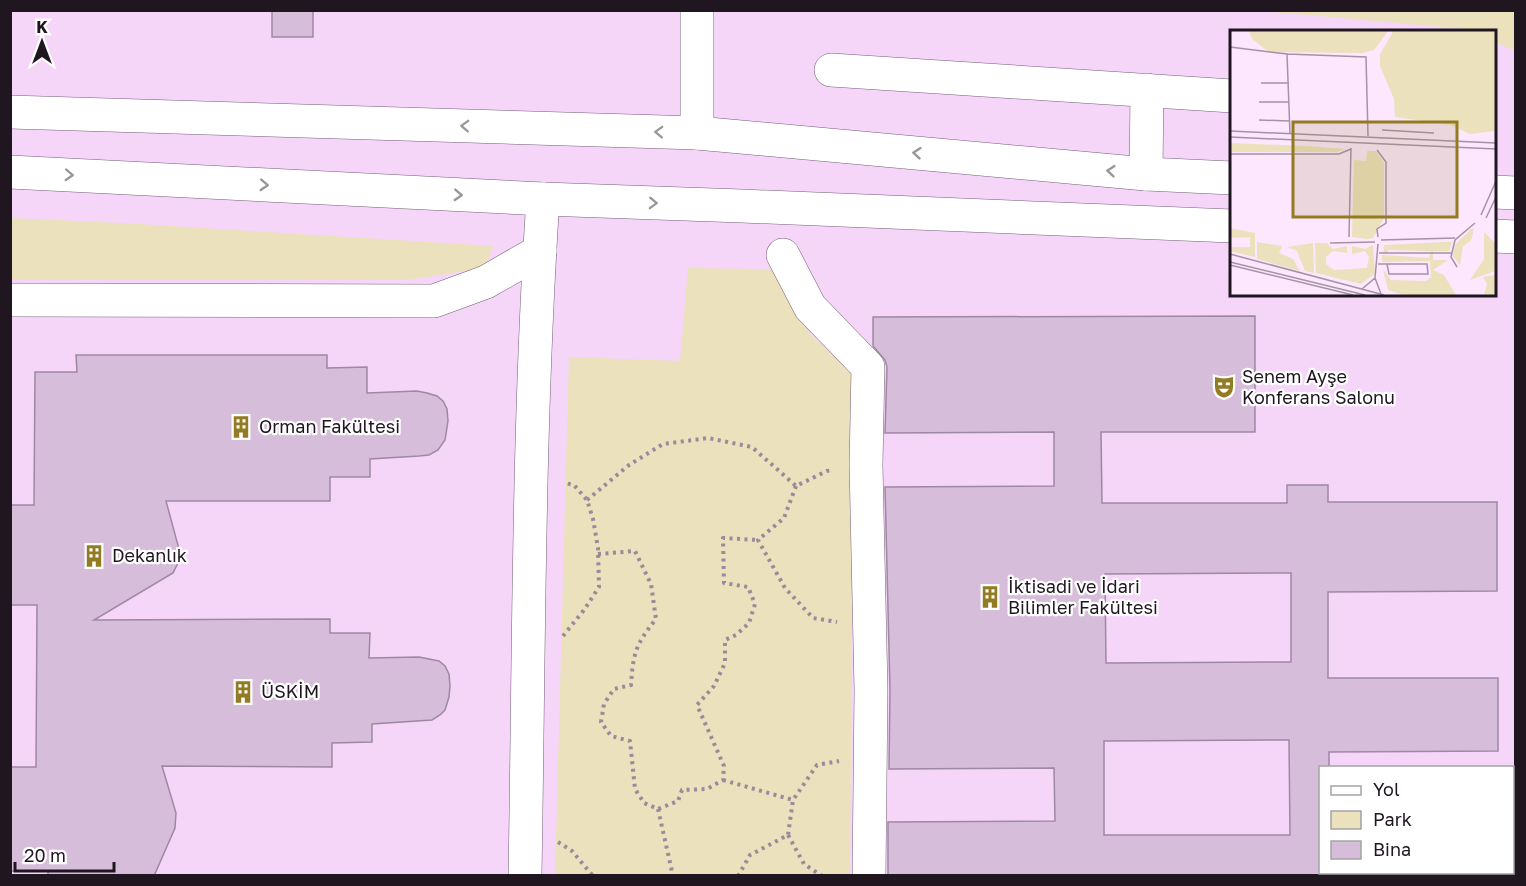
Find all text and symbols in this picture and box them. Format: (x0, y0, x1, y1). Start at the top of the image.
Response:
north arrow (12, 12, 72, 72)
text: K (36, 17, 48, 37)
inset map (1230, 30, 1496, 296)
one-way arrow (460, 120, 469, 133)
one-way arrow (655, 126, 664, 139)
one-way arrow (912, 147, 921, 160)
one-way arrow (1106, 165, 1115, 178)
one-way arrow (64, 169, 73, 182)
one-way arrow (259, 178, 268, 191)
one-way arrow (454, 188, 463, 201)
one-way arrow (649, 196, 658, 209)
place label: Senem Ayşe Konferans Salonu (1242, 365, 1395, 408)
theatre icon: Senem Ayşe Konferans Salonu (1211, 374, 1237, 400)
building icon: Orman Fakültesi (228, 414, 254, 440)
place label: Orman Fakültesi (259, 415, 400, 437)
building icon: Dekanlık (81, 543, 107, 569)
place label: Dekanlık (112, 544, 187, 566)
place label: İktisadi ve İdari Bilimler Fakültesi (1008, 575, 1158, 618)
building icon: İktisadi ve İdari Bilimler Fakültesi (977, 584, 1003, 610)
building icon: ÜSKİM (230, 679, 256, 705)
place label: ÜSKİM (261, 680, 319, 702)
legend (1319, 766, 1514, 874)
text: Yol (1373, 778, 1400, 800)
text: Park (1373, 808, 1412, 830)
scale bar (15, 835, 114, 873)
text: Bina (1373, 838, 1411, 860)
text: 20 m (24, 844, 66, 866)

